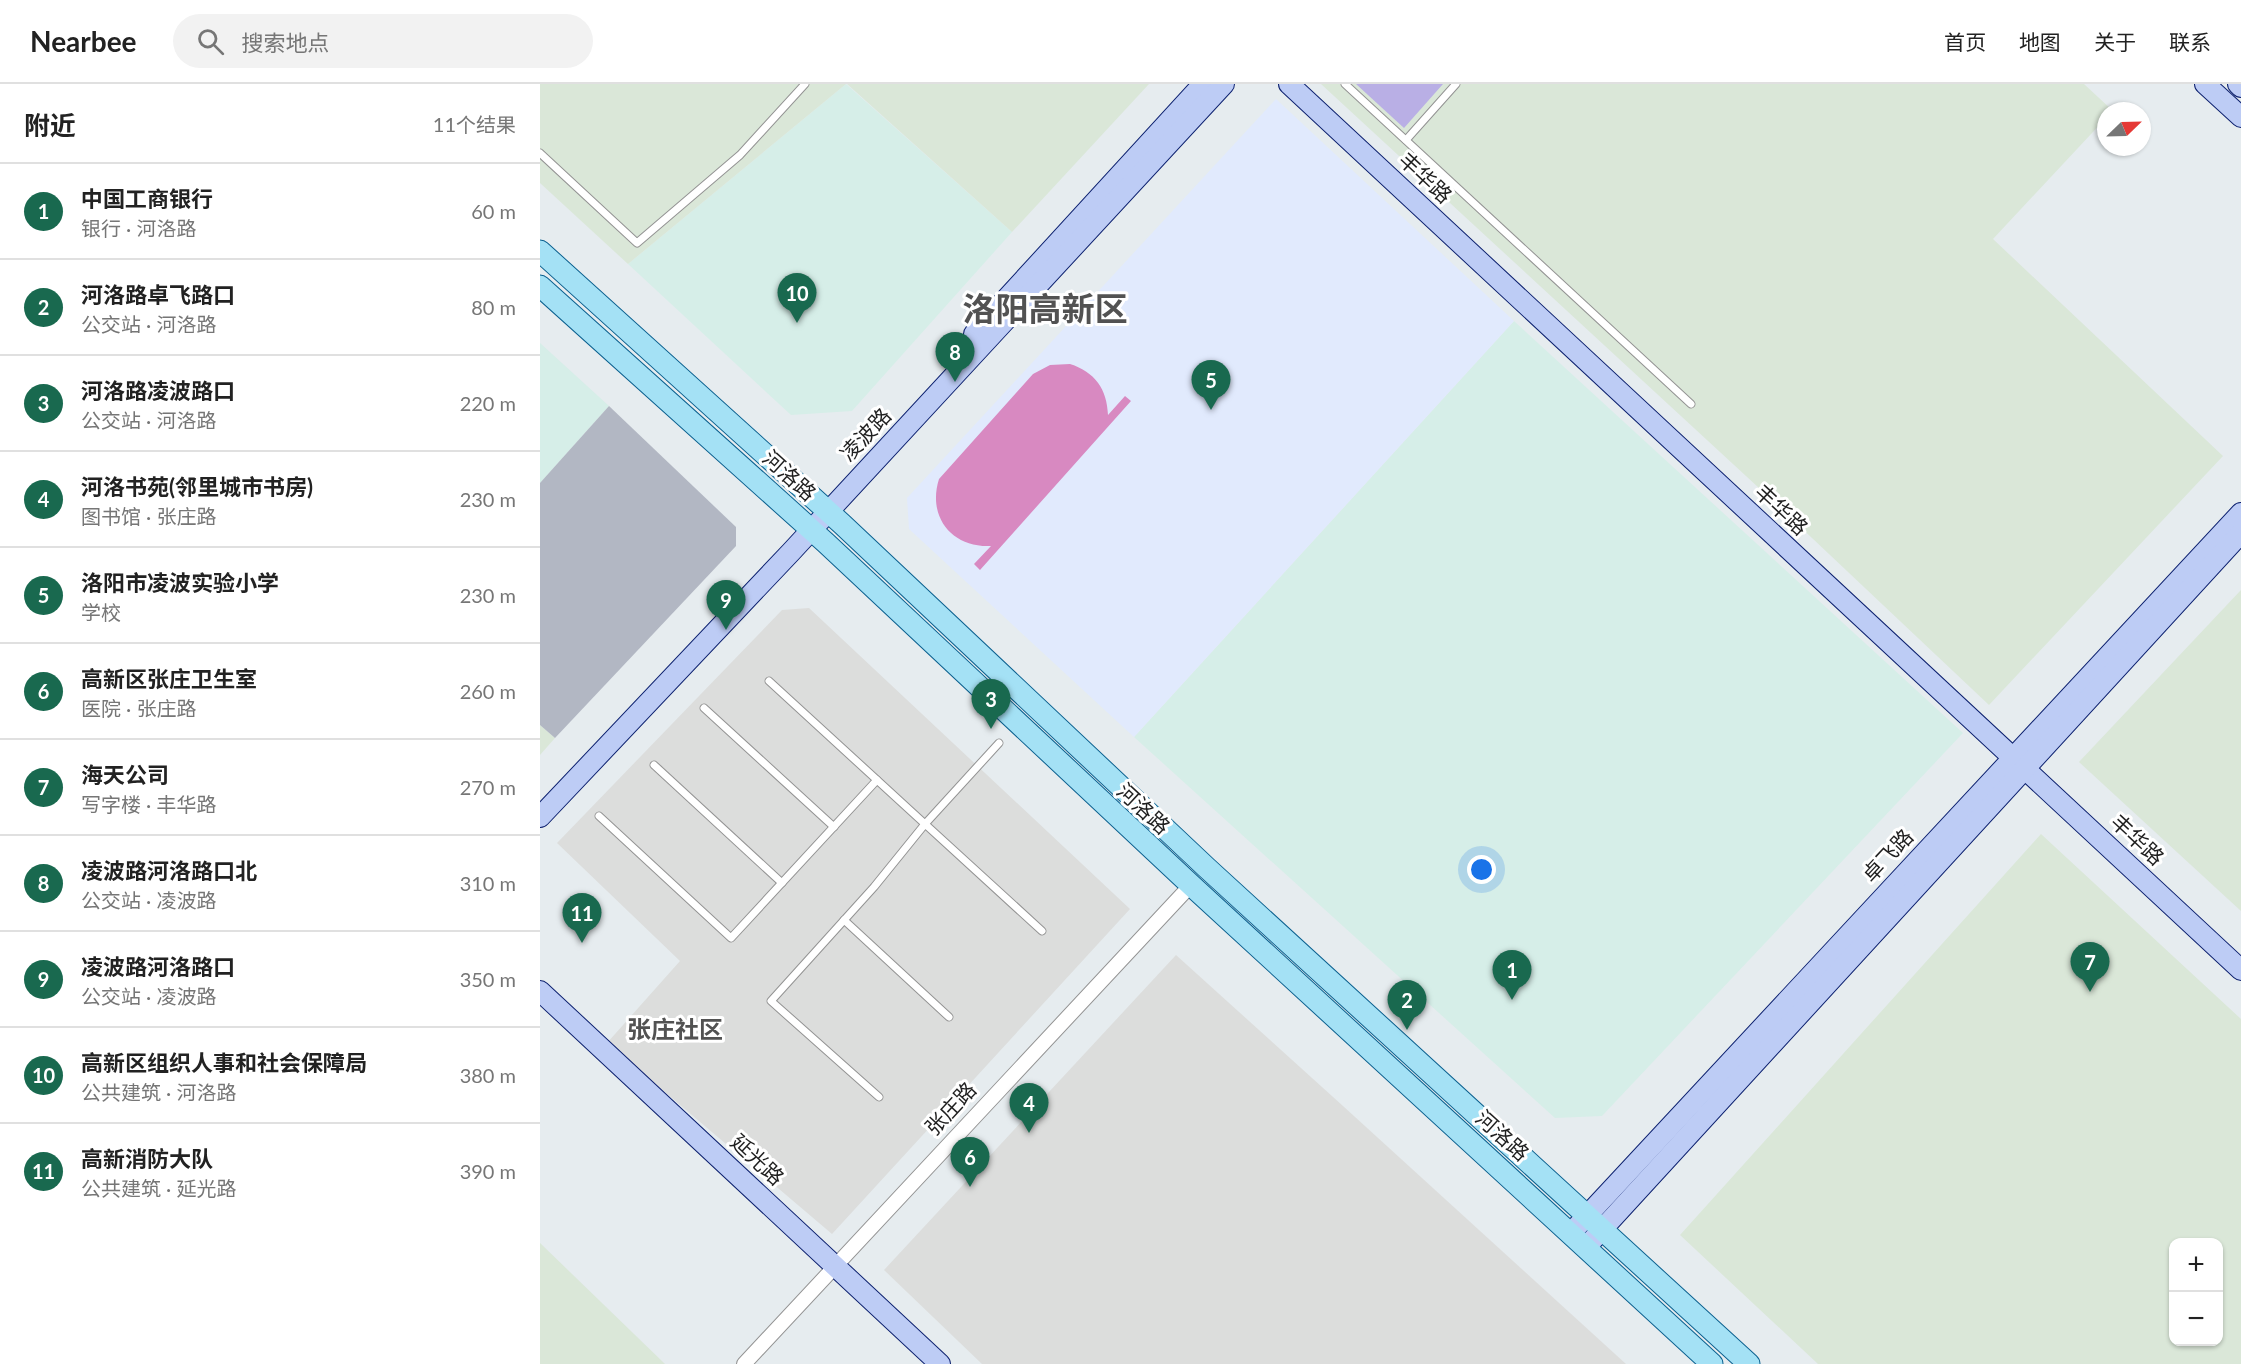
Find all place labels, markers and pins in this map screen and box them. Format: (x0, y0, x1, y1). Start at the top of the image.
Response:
pin: 10 (778, 274, 816, 323)
pin: 8 (936, 332, 974, 382)
pin: 5 (1192, 360, 1230, 410)
pin: 9 (706, 580, 746, 630)
pin: 3 (972, 680, 1010, 729)
pin: 11 (562, 894, 602, 943)
pin: 7 (2070, 942, 2110, 992)
pin: 1 (1492, 950, 1532, 1000)
pin: 2 (1388, 980, 1426, 1030)
pin: 4 (1010, 1084, 1048, 1133)
pin: 6 (950, 1138, 990, 1187)

